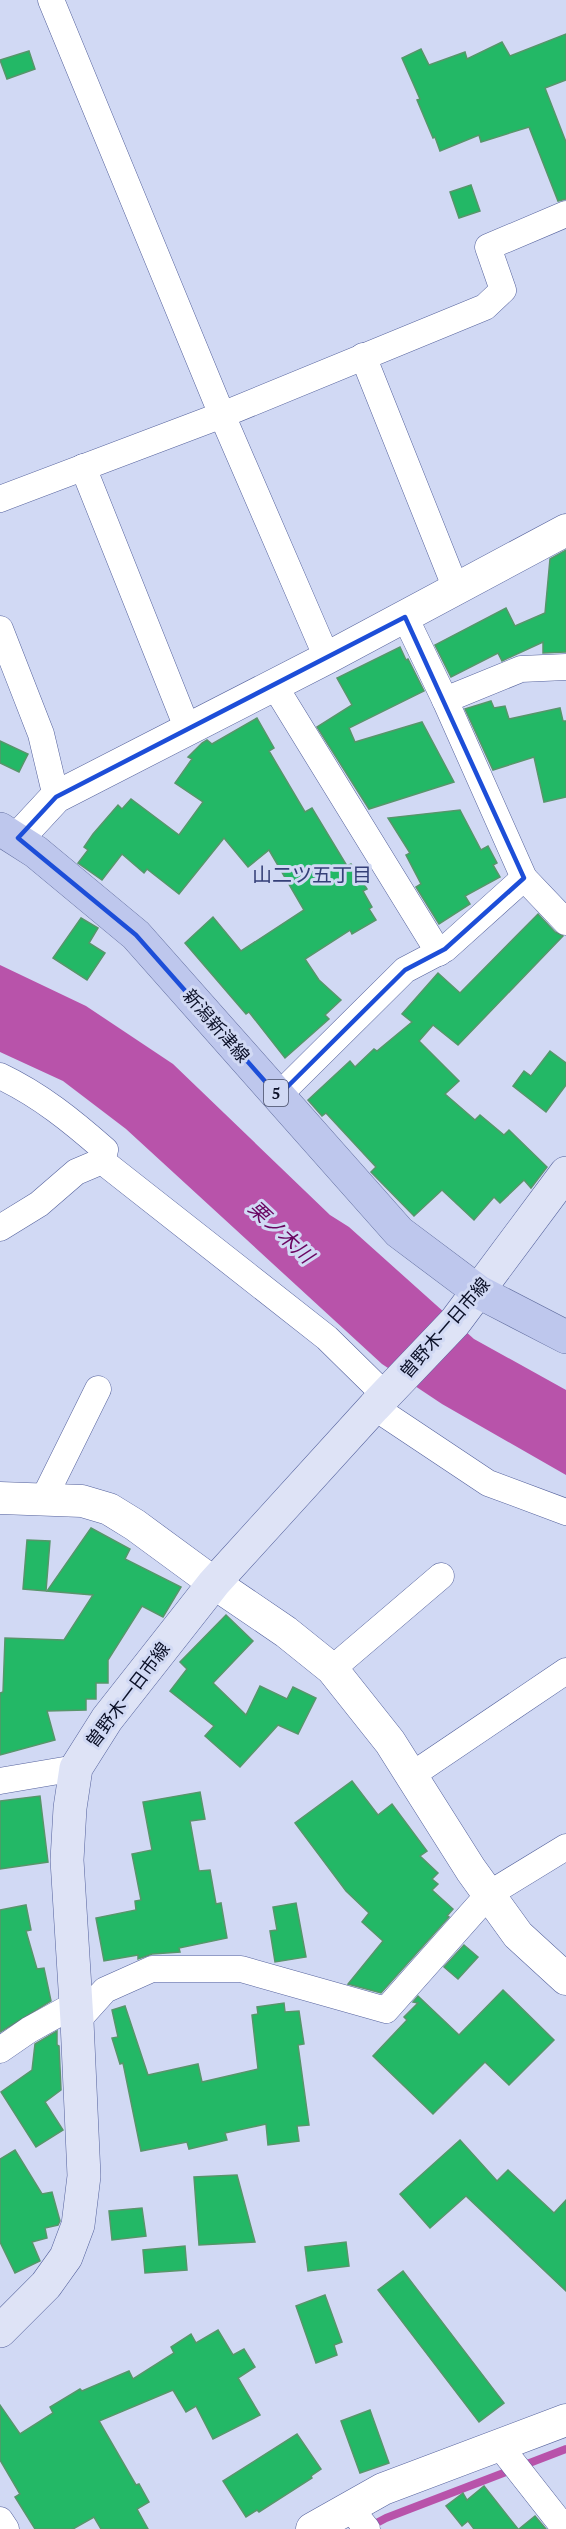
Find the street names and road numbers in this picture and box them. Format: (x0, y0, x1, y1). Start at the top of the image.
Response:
street label: 新潟新津線 (178, 984, 255, 1067)
road number: 5 (264, 1080, 288, 1106)
street label: 曽野木一日市線 (394, 1272, 495, 1383)
street label: 曽野木一日市線 (80, 1637, 175, 1752)

